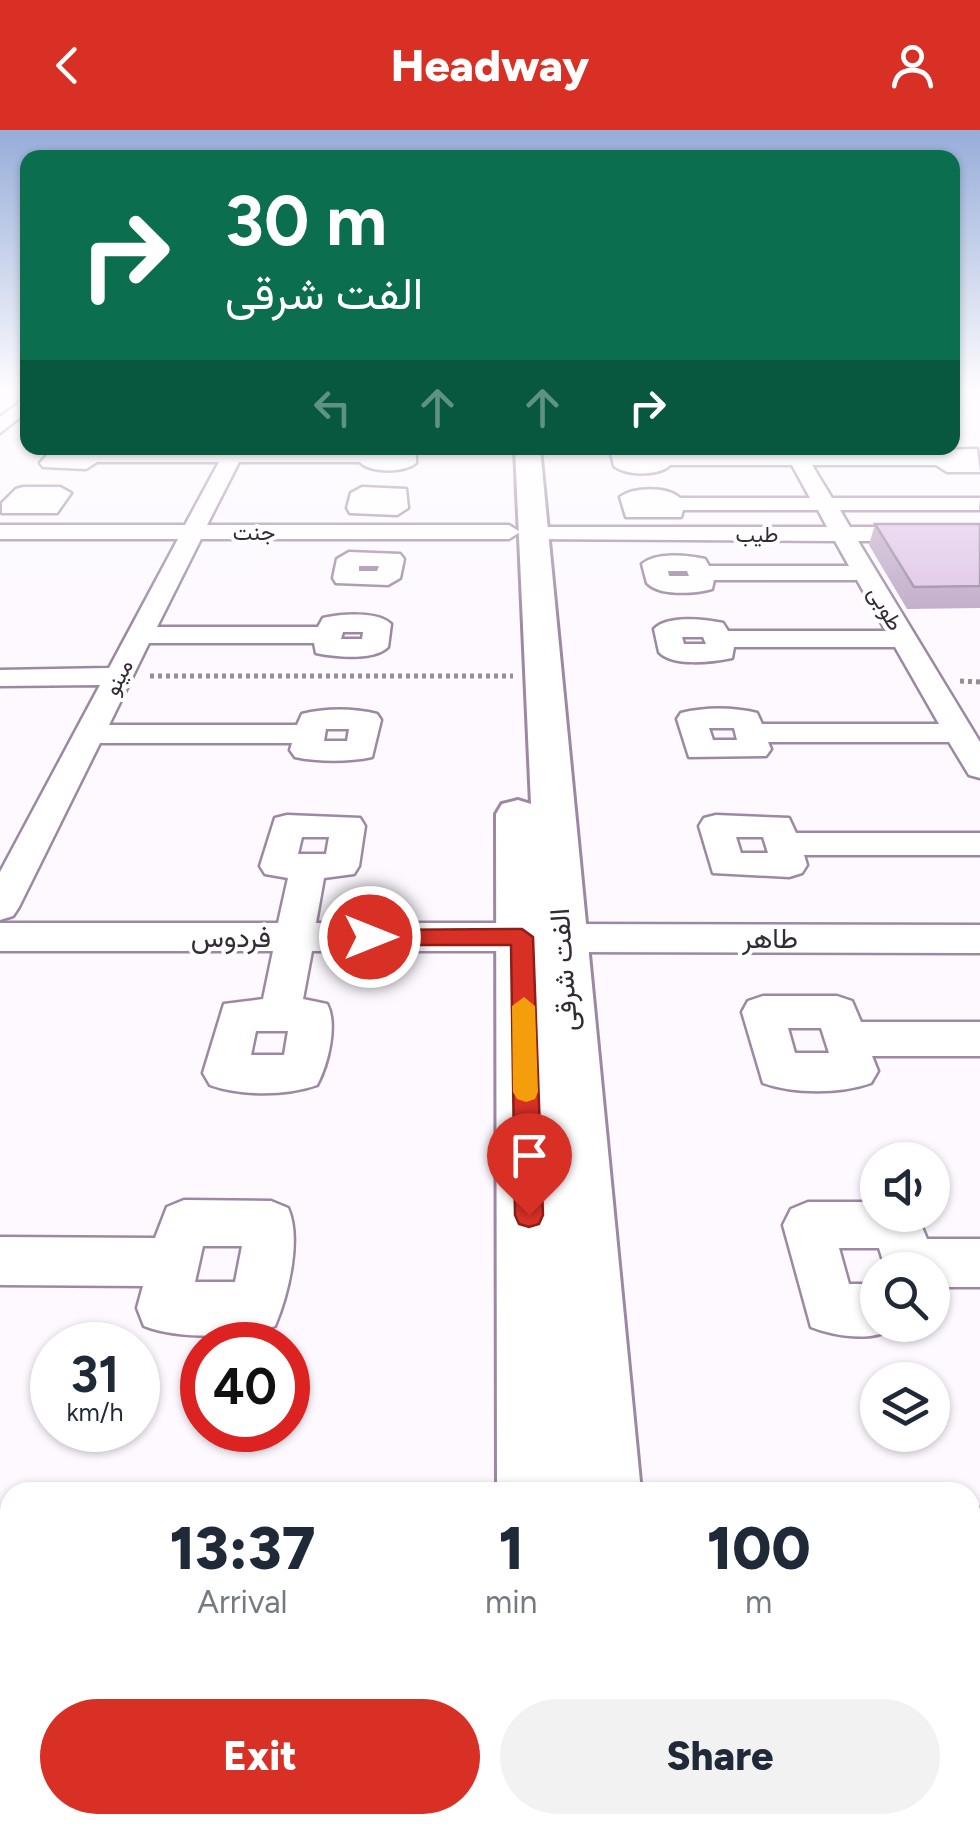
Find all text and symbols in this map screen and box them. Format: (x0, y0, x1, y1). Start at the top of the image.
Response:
icon: back (40, 38, 95, 93)
text: Headway (391, 38, 589, 92)
icon: person (885, 38, 940, 93)
text: 30 m (225, 178, 387, 263)
icon: right (60, 190, 190, 320)
text: الفت شرقی (225, 266, 423, 320)
icon: left (305, 380, 360, 435)
icon: ahead (410, 380, 465, 435)
icon: ahead (515, 380, 570, 435)
icon: right (620, 380, 675, 435)
street label: جنت (233, 519, 275, 546)
street label: طیب (736, 521, 778, 548)
street label: طوبی (862, 581, 909, 635)
street label: مینو (98, 655, 139, 700)
position arrow (318, 885, 422, 989)
street label: الفت شرقی (542, 907, 585, 1033)
street label: فردوس (191, 920, 271, 955)
street label: طاهر (741, 921, 798, 956)
pin (487, 1113, 572, 1216)
icon: arrive (502, 1128, 557, 1183)
map controls (860, 1142, 950, 1452)
button: sound (860, 1142, 950, 1232)
button: search (860, 1252, 950, 1342)
speed limit sign: 40 (180, 1322, 310, 1452)
text: 31 (71, 1344, 119, 1405)
button: layers (860, 1362, 950, 1452)
text: km/h (66, 1397, 124, 1427)
text: 13:37 (169, 1512, 316, 1584)
text: 1 (498, 1512, 524, 1584)
text: 100 (707, 1512, 811, 1584)
text: Arrival (197, 1583, 288, 1621)
text: min (485, 1583, 537, 1621)
text: m (745, 1583, 772, 1621)
button: Exit (40, 1699, 480, 1814)
button: Share (500, 1699, 940, 1814)

